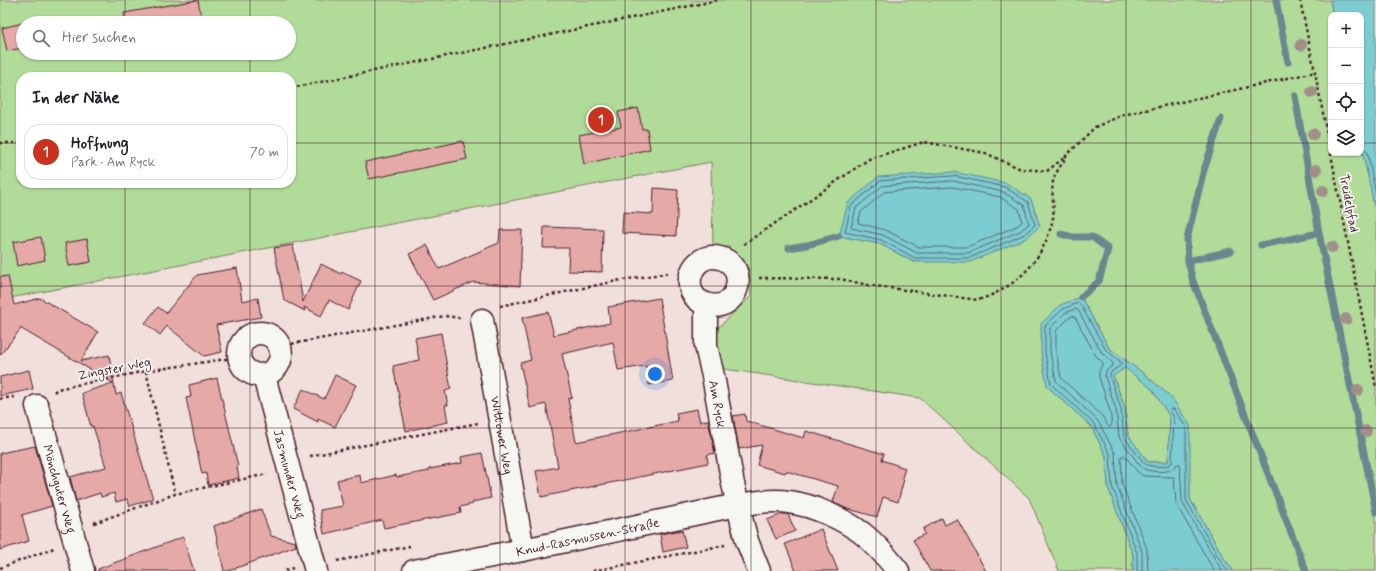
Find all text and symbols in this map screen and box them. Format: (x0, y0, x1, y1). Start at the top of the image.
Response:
map controls (1328, 12, 1364, 156)
button: + (1328, 12, 1364, 48)
search box (16, 16, 296, 60)
icon: search (30, 27, 52, 49)
text: Hier suchen (62, 28, 136, 48)
button: − (1328, 48, 1364, 84)
button: locate (1328, 84, 1364, 120)
text: In der Nähe (32, 87, 120, 109)
pin: 1 (588, 105, 614, 135)
button: layers (1328, 120, 1364, 156)
text: Hoffnung (71, 134, 128, 154)
text: 1 (43, 144, 49, 161)
text: 70 m (250, 144, 279, 161)
text: Park · Am Ryck (71, 154, 155, 171)
street label: Treidelpfad (1335, 173, 1363, 234)
street label: Zingster Weg (76, 354, 153, 386)
your location (645, 364, 665, 384)
street label: Am Ryck (704, 379, 730, 430)
street label: Wittower Weg (486, 395, 516, 476)
street label: Jasmunder Weg (269, 428, 309, 521)
street label: Mönchguter Weg (38, 443, 79, 536)
street label: Knud-Rasmussen-Straße (515, 515, 661, 561)

